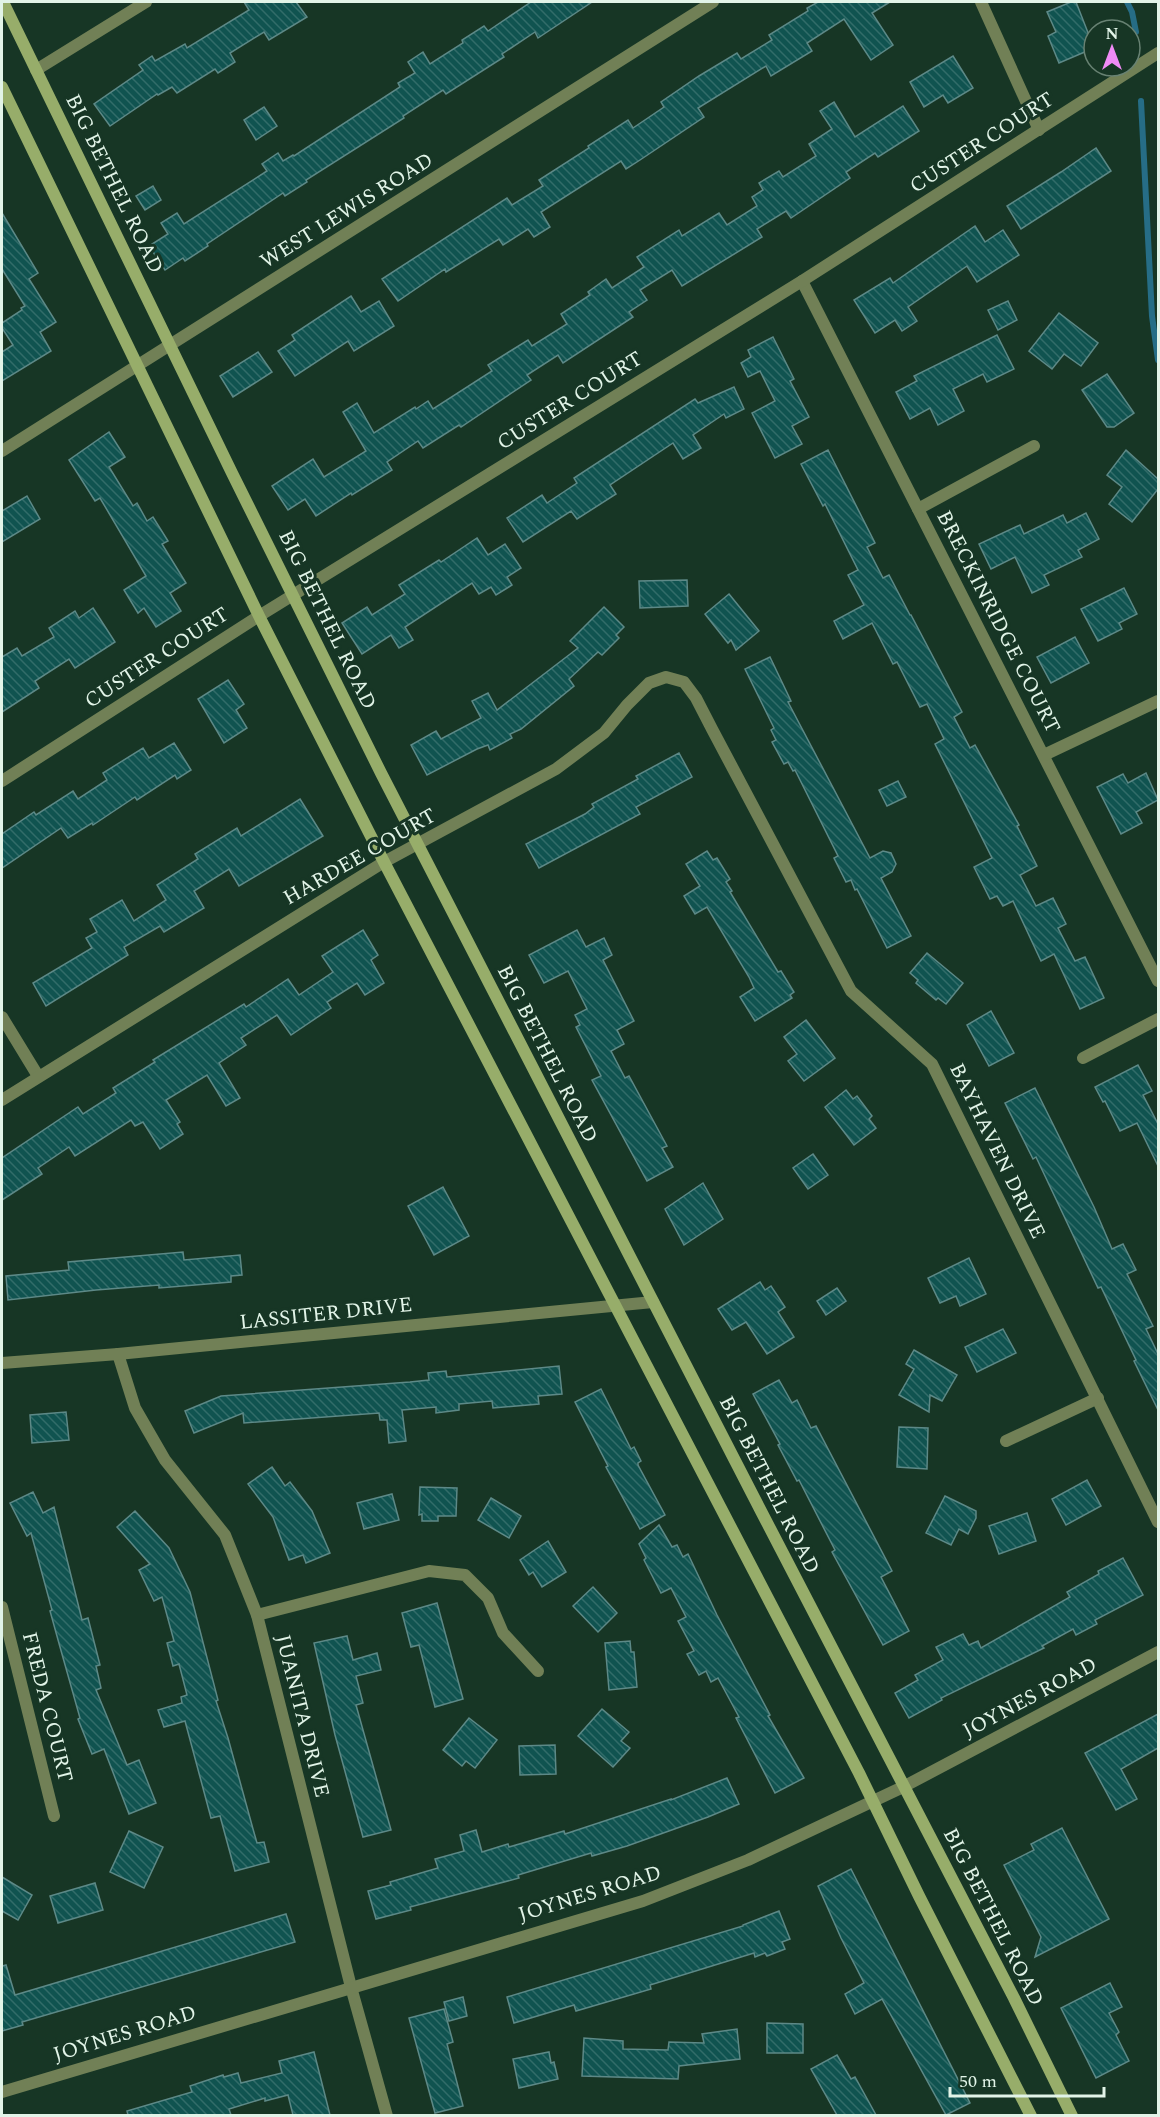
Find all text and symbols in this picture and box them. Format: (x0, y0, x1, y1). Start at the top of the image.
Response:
north arrow (1082, 18, 1142, 78)
text: N (1105, 22, 1119, 46)
street label: CUSTER COURT (903, 84, 1061, 202)
street label: BIG BETHEL ROAD (57, 89, 171, 279)
street label: WEST LEWIS ROAD (254, 145, 440, 277)
street label: CUSTER COURT (491, 343, 649, 459)
street label: BRECKINRIDGE COURT (928, 505, 1068, 739)
street label: BIG BETHEL ROAD (270, 525, 384, 715)
street label: CUSTER COURT (78, 599, 236, 717)
street label: HARDEE COURT (277, 800, 443, 914)
street label: BIG BETHEL ROAD (488, 959, 606, 1149)
street label: BAYHAVEN DRIVE (940, 1057, 1054, 1245)
street label: LASSITER DRIVE (238, 1289, 414, 1339)
street label: BIG BETHEL ROAD (710, 1390, 828, 1580)
street label: FREDA COURT (13, 1628, 81, 1786)
street label: JUANITA DRIVE (266, 1631, 338, 1801)
street label: JOYNES ROAD (957, 1649, 1103, 1747)
street label: BIG BETHEL ROAD (934, 1822, 1052, 2012)
street label: JOYNES ROAD (514, 1857, 666, 1931)
street label: JOYNES ROAD (49, 1997, 201, 2071)
scale bar (950, 2060, 1104, 2098)
text: 50 m (959, 2068, 997, 2095)

